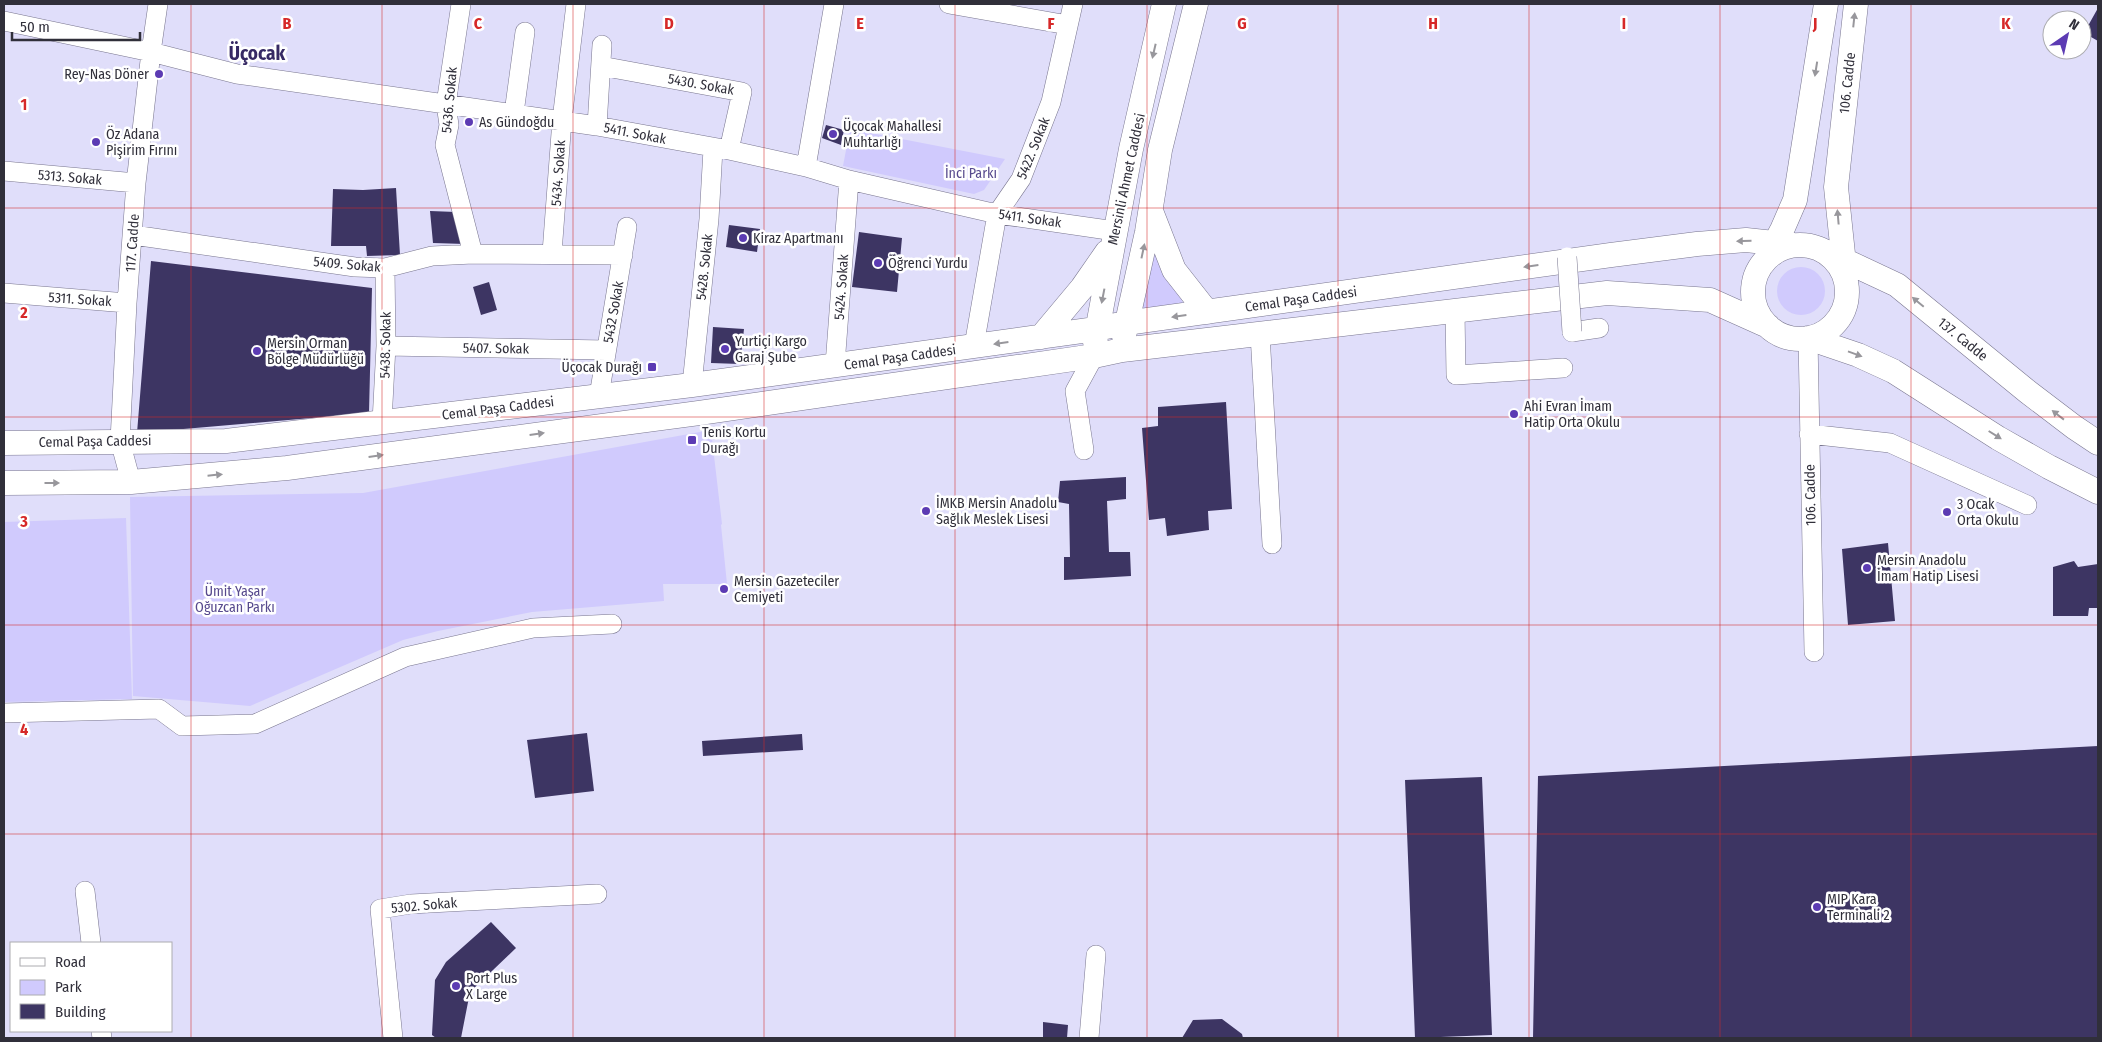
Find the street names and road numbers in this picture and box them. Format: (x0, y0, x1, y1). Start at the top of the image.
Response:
street label: 106. Cadde (1836, 51, 1859, 115)
street label: 5436. Sokak (438, 66, 461, 134)
street label: 5430. Sokak (666, 70, 736, 99)
street label: Mersinli Ahmet Caddesi (1104, 112, 1149, 247)
street label: 5422. Sokak (1013, 114, 1054, 182)
street label: 5411. Sokak (602, 119, 668, 148)
street label: 5434. Sokak (548, 139, 569, 207)
street label: 5313. Sokak (37, 166, 103, 189)
street label: 5411. Sokak (997, 206, 1063, 231)
street label: 117. Cadde (122, 213, 143, 273)
street label: 5428. Sokak (693, 233, 716, 301)
street label: 5409. Sokak (313, 253, 382, 276)
street label: 5424. Sokak (831, 253, 852, 321)
street label: 5432 Sokak (600, 279, 627, 344)
street label: Cemal Paşa Caddesi (1244, 283, 1358, 316)
street label: 5311. Sokak (48, 289, 113, 310)
street label: 5438. Sokak (376, 311, 395, 378)
street label: 137. Cadde (1934, 314, 1991, 365)
street label: 5407. Sokak (463, 339, 530, 358)
street label: Cemal Paşa Caddesi (843, 341, 957, 374)
street label: Cemal Paşa Caddesi (441, 393, 555, 424)
street label: Cemal Paşa Caddesi (38, 432, 152, 451)
street label: 106. Cadde (1801, 464, 1820, 526)
street label: 5302. Sokak (390, 894, 458, 917)

